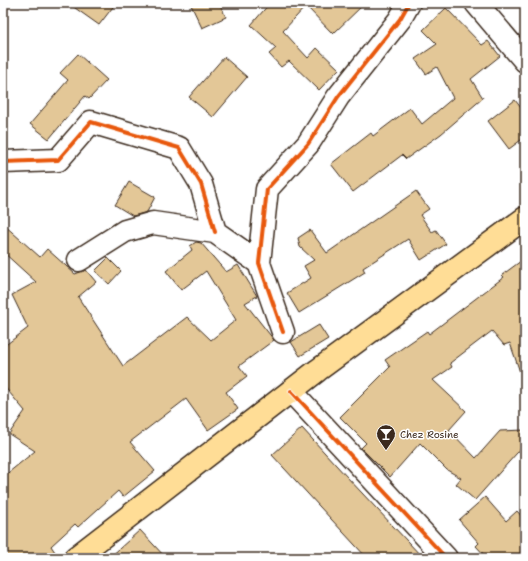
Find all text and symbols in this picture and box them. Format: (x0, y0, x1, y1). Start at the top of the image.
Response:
bar icon: Chez Rosine (375, 423, 397, 451)
place label: Chez Rosine (400, 428, 459, 441)

